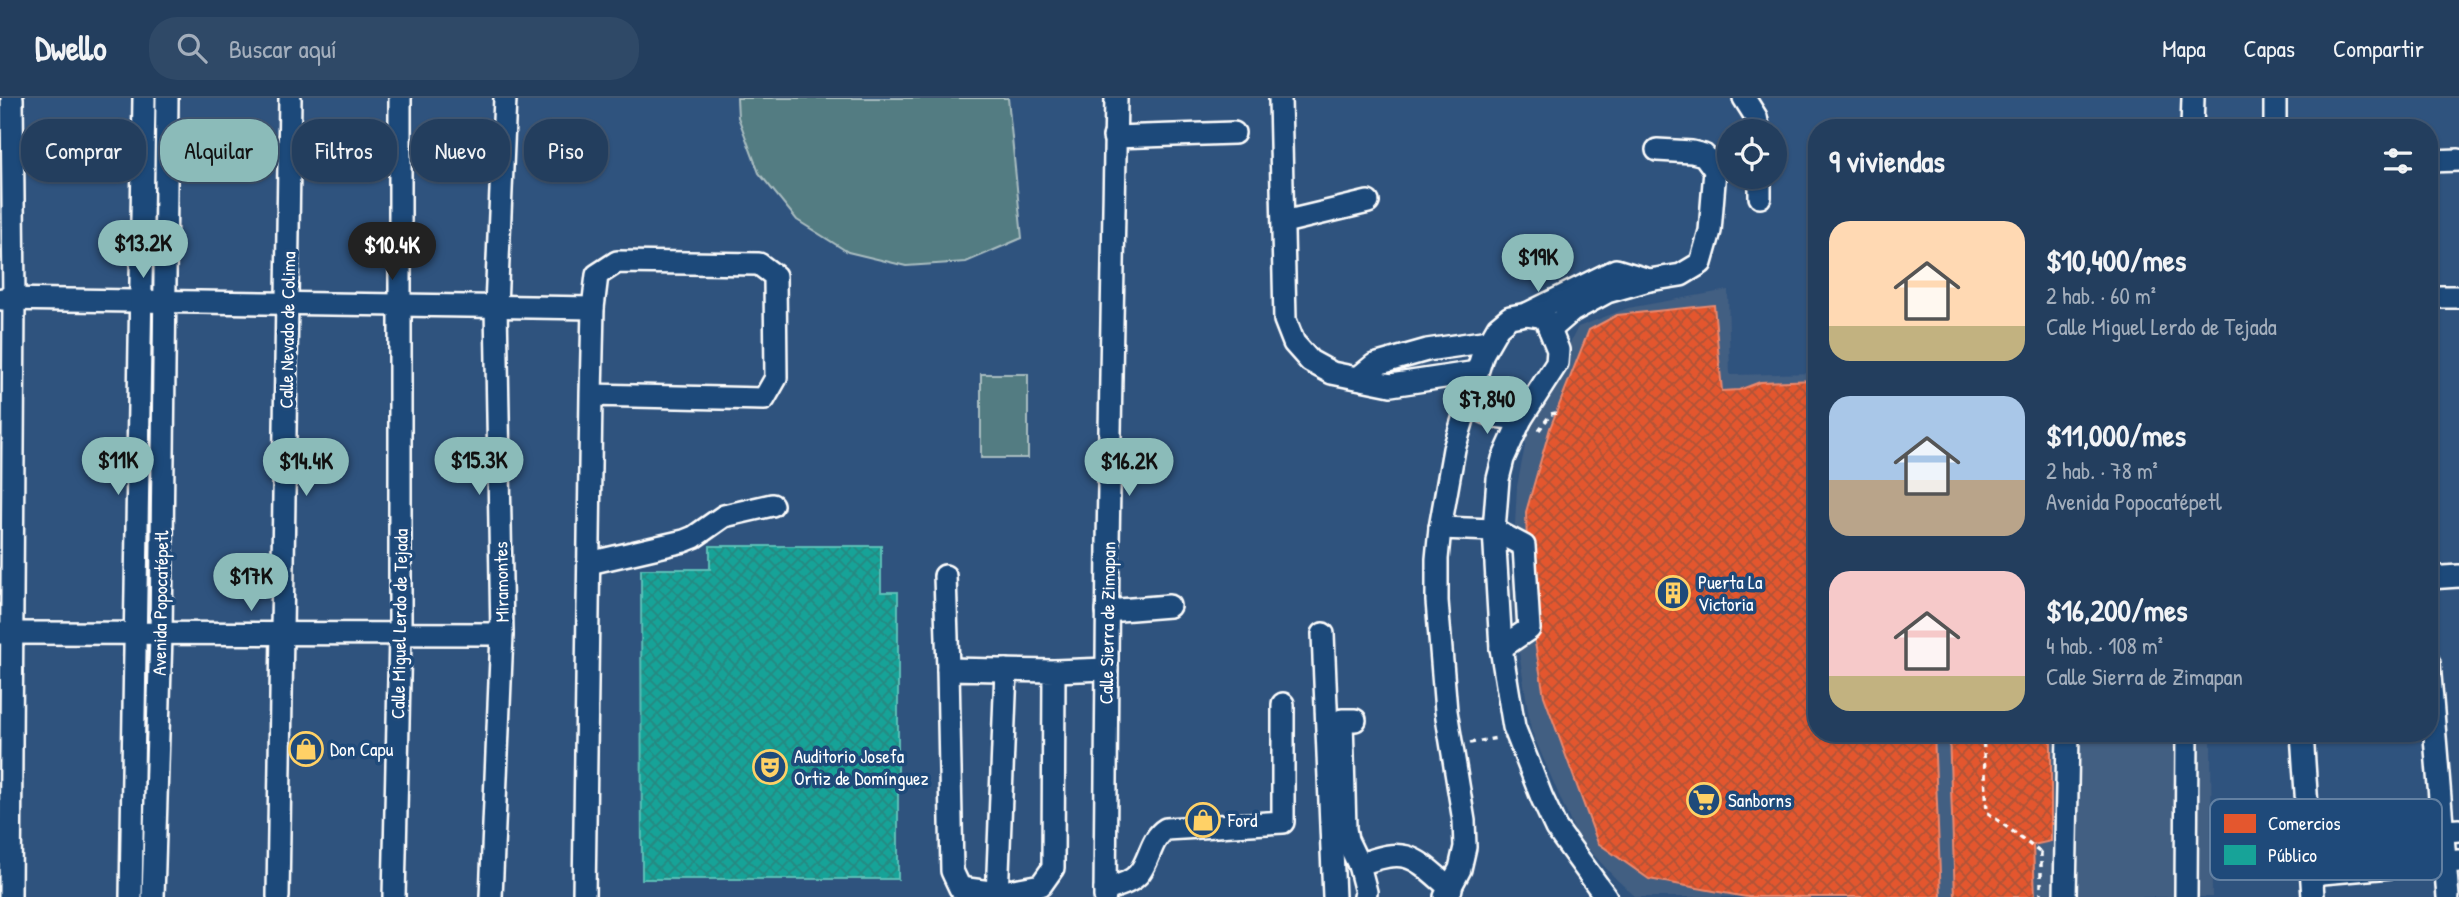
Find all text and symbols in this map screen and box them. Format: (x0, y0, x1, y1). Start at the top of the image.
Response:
search box (149, 17, 639, 80)
text: Dwello (35, 26, 107, 70)
icon: search (173, 29, 211, 67)
text: Buscar aquí (229, 31, 337, 66)
text: Mapa (2162, 32, 2206, 64)
text: Capas (2244, 32, 2295, 64)
text: Compartir (2333, 32, 2424, 64)
chip: Comprar (21, 119, 146, 182)
chip: Alquilar (160, 119, 278, 182)
chip: Filtros (292, 119, 397, 182)
chip: Nuevo (411, 119, 510, 182)
chip: Piso (524, 119, 608, 182)
map controls (1717, 119, 1787, 189)
button: locate (1717, 119, 1787, 189)
text: 9 viviendas (1829, 141, 1945, 181)
icon: filters (2379, 142, 2417, 180)
pin: $13.2K (86, 220, 200, 280)
pin: $10.4K (335, 222, 449, 282)
text: $13.2K (114, 227, 172, 258)
text: $10.4K (364, 229, 420, 260)
pin: $19K (1497, 234, 1579, 294)
text: $10,400/mes (2046, 240, 2186, 280)
text: $19K (1518, 241, 1558, 272)
icon: home (1885, 249, 1969, 333)
street label: Calle Nevado de Colima (273, 251, 301, 409)
text: 2 hab. · 60 m² (2046, 280, 2156, 311)
text: Calle Miguel Lerdo de Tejada (2046, 311, 2277, 342)
pin: $7,840 (1430, 376, 1544, 436)
text: $7,840 (1459, 383, 1515, 414)
text: $11,000/mes (2046, 415, 2186, 455)
icon: home (1885, 424, 1969, 508)
pin: $11K (77, 438, 159, 497)
pin: $14.4K (249, 438, 363, 498)
pin: $15.3K (422, 438, 536, 497)
pin: $16.2K (1072, 438, 1186, 498)
text: $11K (98, 444, 138, 475)
text: $15.3K (451, 444, 508, 475)
text: $14.4K (279, 445, 333, 476)
text: $16.2K (1101, 445, 1157, 476)
text: 2 hab. · 78 m² (2046, 455, 2158, 486)
text: Avenida Popocatépetl (2046, 486, 2222, 517)
street label: Calle Miguel Lerdo de Tejada (384, 528, 414, 719)
street label: Avenida Popocatépetl (146, 529, 174, 676)
street label: Miramontes (487, 541, 515, 623)
street label: Calle Sierra de Zimapan (1093, 541, 1121, 705)
pin: $17K (210, 554, 292, 613)
text: $17K (229, 560, 273, 591)
place label: Puerta La Victoria (1698, 569, 1763, 617)
building icon: Puerta La Victoria (1654, 574, 1692, 612)
text: $16,200/mes (2046, 590, 2188, 630)
icon: home (1885, 599, 1969, 683)
text: 4 hab. · 108 m² (2046, 630, 2163, 661)
text: Calle Sierra de Zimapan (2046, 661, 2243, 692)
shop icon: Don Capu (287, 730, 325, 768)
place label: Don Capu (330, 736, 394, 762)
place label: Auditorio Josefa Ortiz de Domínguez (794, 743, 929, 791)
theatre icon: Auditorio Josefa Ortiz de Domínguez (751, 748, 789, 786)
supermarket icon: Sanborns (1685, 781, 1723, 819)
place label: Sanborns (1728, 787, 1791, 813)
legend (2210, 799, 2442, 880)
shop icon: Ford (1184, 801, 1222, 839)
place label: Ford (1227, 807, 1258, 833)
text: Comercios (2268, 810, 2340, 836)
text: Público (2268, 842, 2317, 868)

